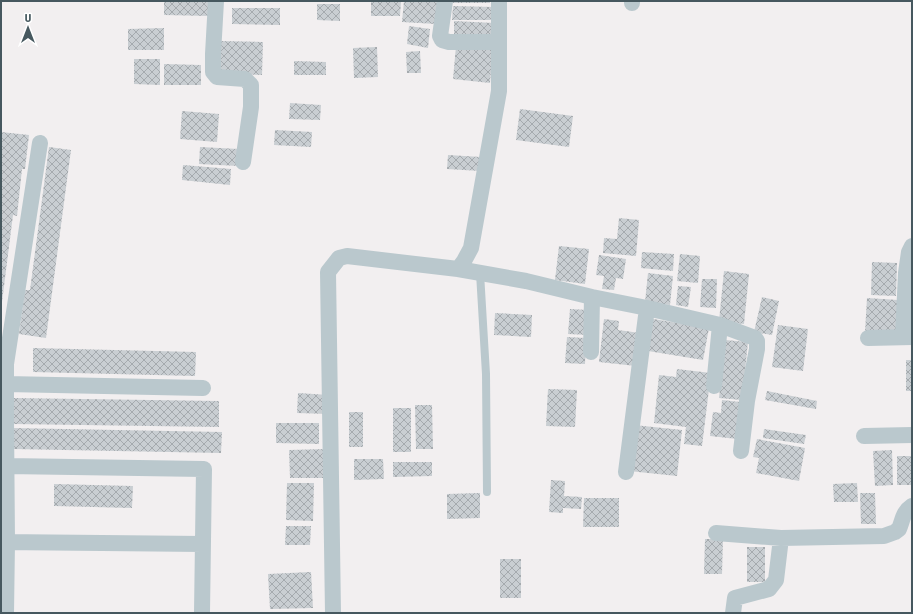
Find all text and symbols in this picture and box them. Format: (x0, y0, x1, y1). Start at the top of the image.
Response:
north arrow (8, 8, 48, 48)
text: U (25, 12, 31, 24)

